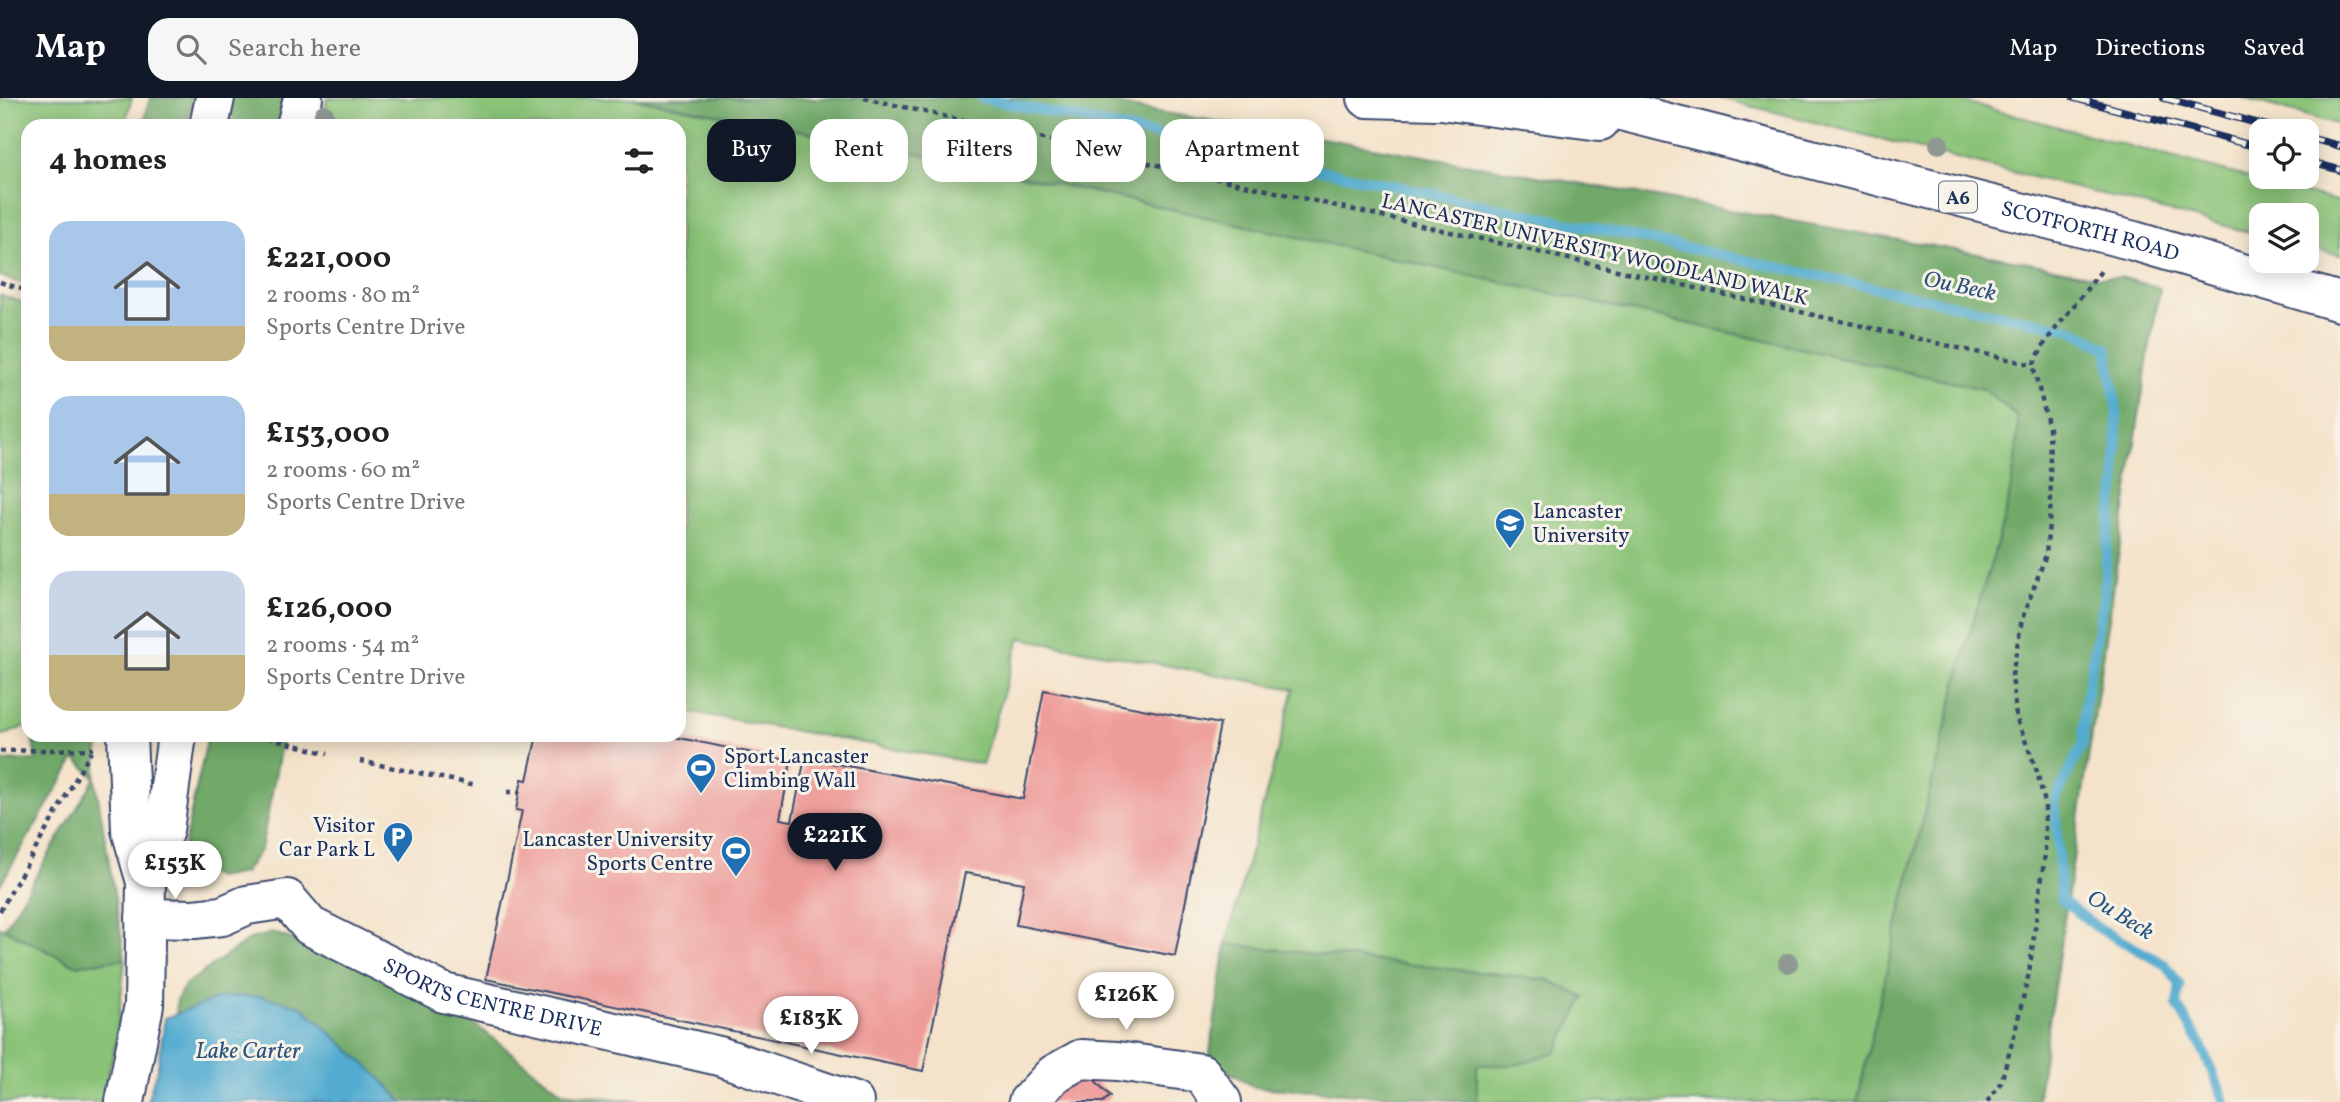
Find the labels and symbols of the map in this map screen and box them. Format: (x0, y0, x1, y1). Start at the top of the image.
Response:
road number: A6 (1939, 181, 1977, 212)
street label: LANCASTER UNIVERSITY WOODLAND WALK (1379, 187, 1811, 314)
street label: SCOTFORTH ROAD (1998, 195, 2182, 270)
water label: Ou Beck (1920, 264, 1999, 310)
place label: Lancaster University (1533, 498, 1630, 551)
school or university icon: Lancaster University (1493, 506, 1527, 550)
place label: Sport Lancaster Climbing Wall (724, 743, 869, 796)
sports icon: Sport Lancaster Climbing Wall (684, 751, 718, 795)
place label: Visitor Car Park L (279, 812, 375, 865)
pin: £221K (786, 814, 884, 873)
parking icon: Visitor Car Park L (381, 820, 415, 864)
place label: Lancaster University Sports Centre (523, 826, 714, 879)
sports icon: Lancaster University Sports Centre (719, 834, 753, 878)
pin: £153K (126, 842, 224, 901)
water label: Ou Beck (2080, 883, 2160, 949)
street label: SPORTS CENTRE DRIVE (377, 952, 605, 1045)
pin: £126K (1077, 972, 1175, 1032)
pin: £183K (762, 996, 860, 1056)
water label: Lake Carter (195, 1036, 301, 1068)

